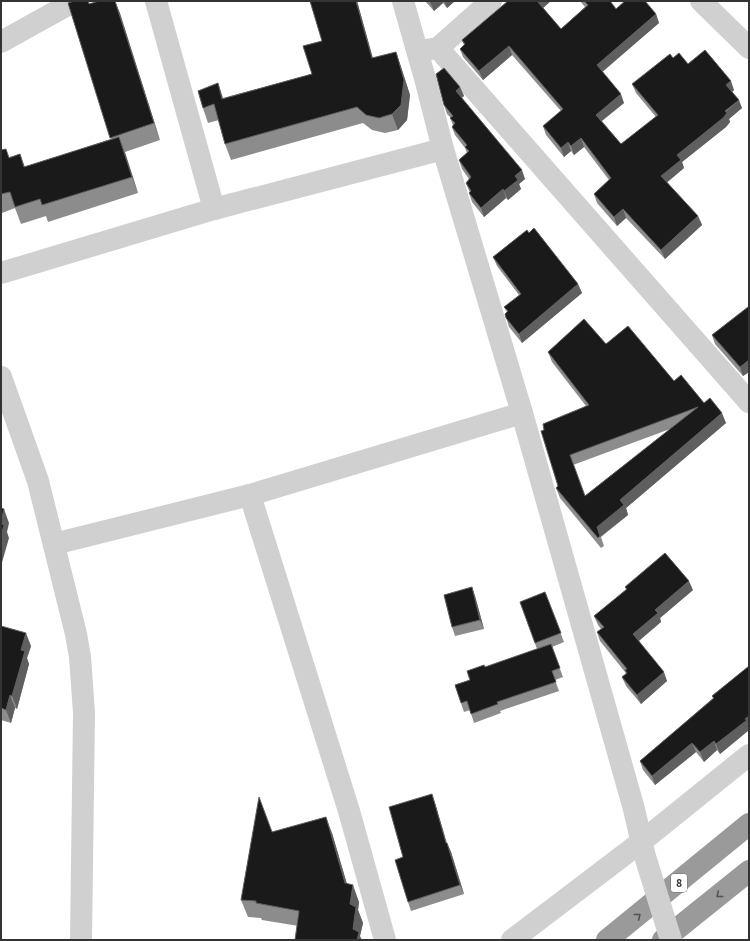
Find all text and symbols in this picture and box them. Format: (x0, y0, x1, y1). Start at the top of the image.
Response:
road number: 8 (671, 874, 687, 892)
one-way arrow (716, 890, 723, 897)
one-way arrow (633, 913, 640, 920)

